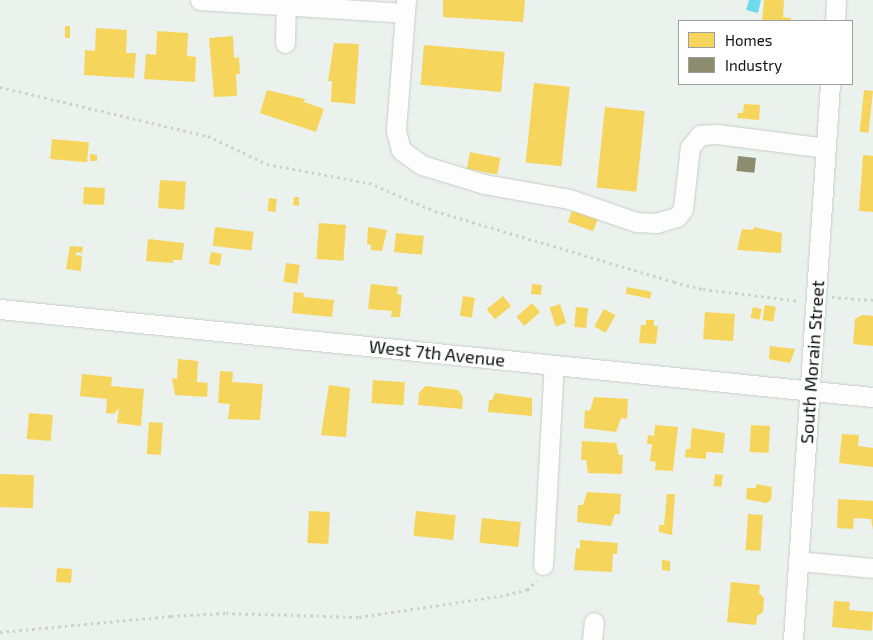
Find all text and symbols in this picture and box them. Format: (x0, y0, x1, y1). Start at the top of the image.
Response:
legend (678, 20, 853, 85)
text: Homes (725, 31, 772, 49)
text: Industry (725, 56, 782, 74)
street label: South Morain Street (796, 279, 828, 445)
street label: West 7th Avenue (368, 335, 506, 371)

